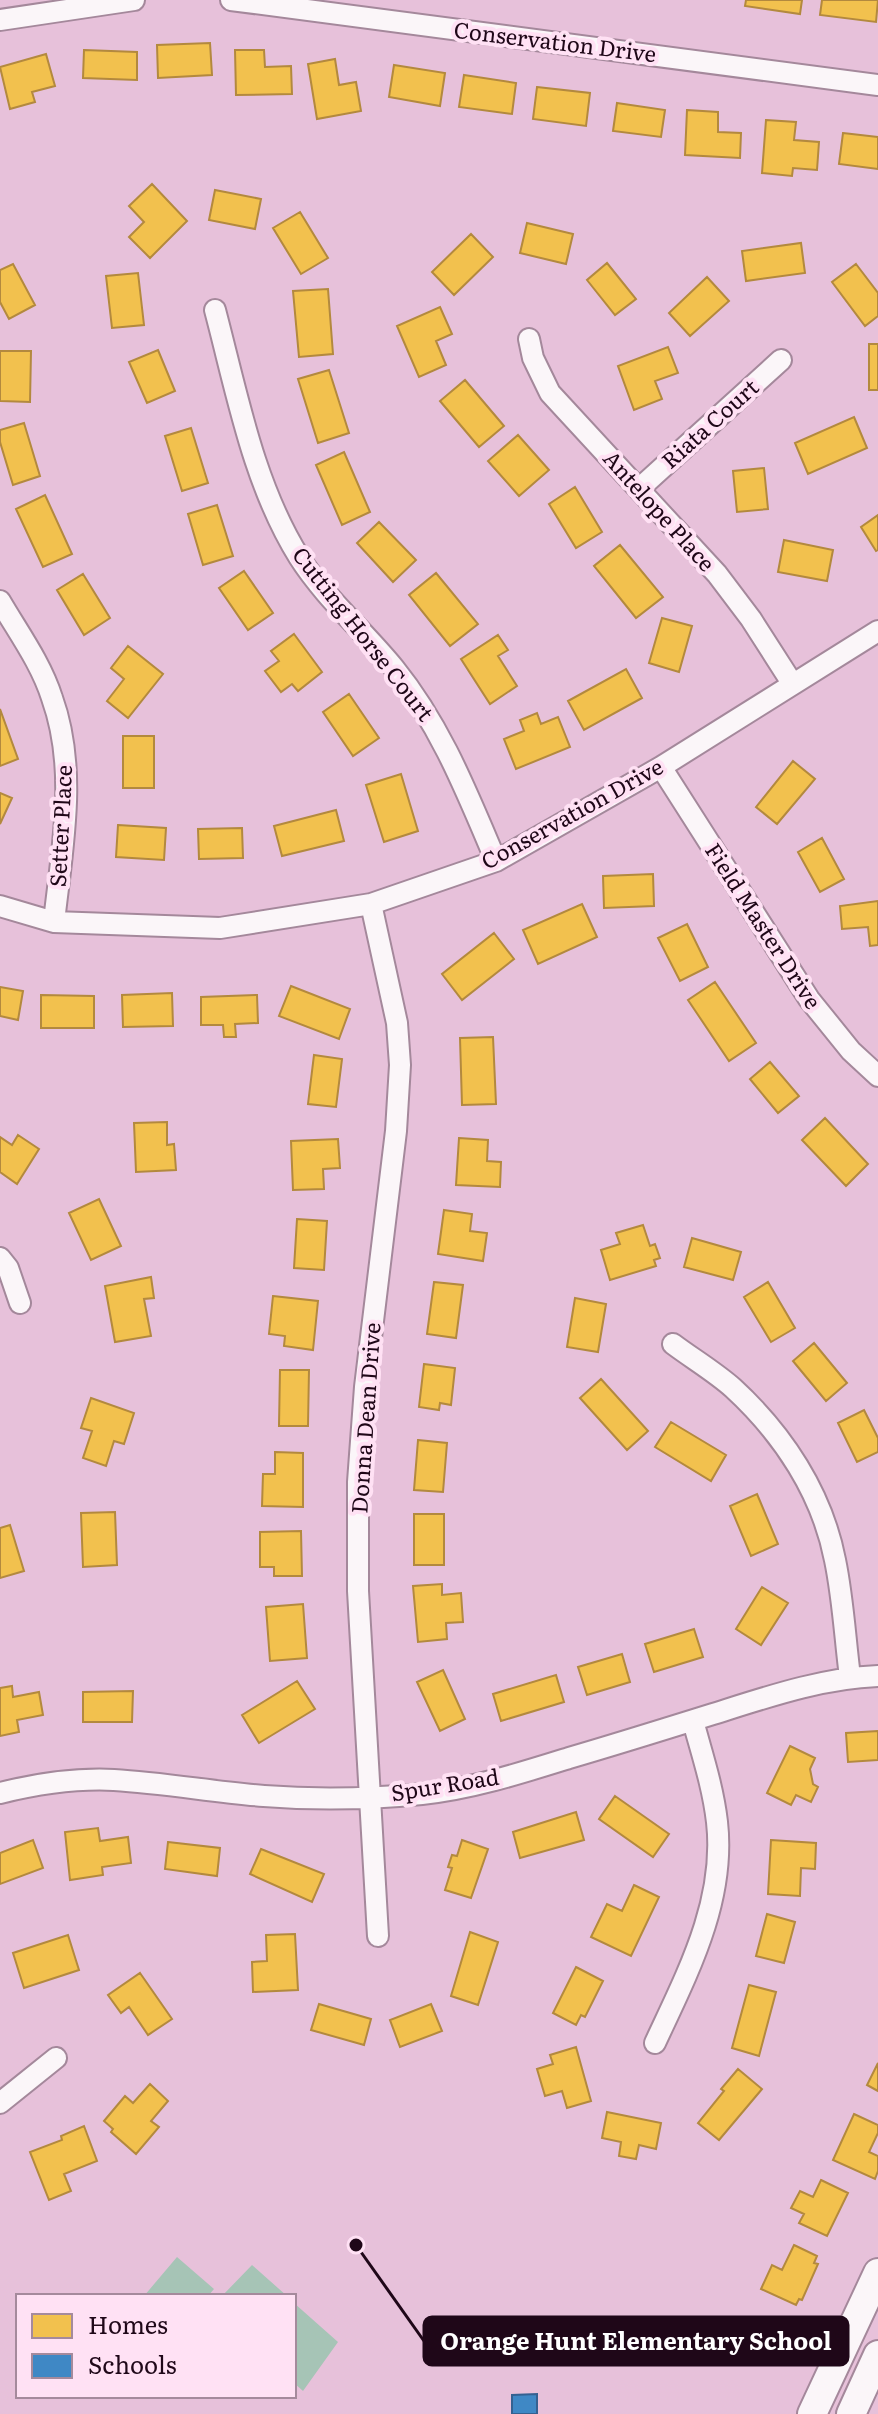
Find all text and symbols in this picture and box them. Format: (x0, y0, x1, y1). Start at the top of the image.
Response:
street label: Conservation Drive (452, 12, 658, 69)
street label: Riata Court (653, 370, 765, 476)
street label: Antelope Place (597, 442, 724, 578)
street label: Cutting Horse Court (286, 539, 443, 727)
street label: Conservation Drive (474, 749, 668, 876)
street label: Setter Place (40, 764, 79, 888)
street label: Field Master Drive (698, 836, 830, 1015)
street label: Donna Dean Drive (341, 1321, 388, 1514)
street label: Spur Road (388, 1759, 501, 1808)
legend (16, 2294, 296, 2398)
text: Homes (88, 2306, 168, 2341)
callout: Orange Hunt Elementary School (424, 2317, 848, 2365)
text: Orange Hunt Elementary School (440, 2322, 832, 2357)
text: Schools (88, 2346, 177, 2381)

